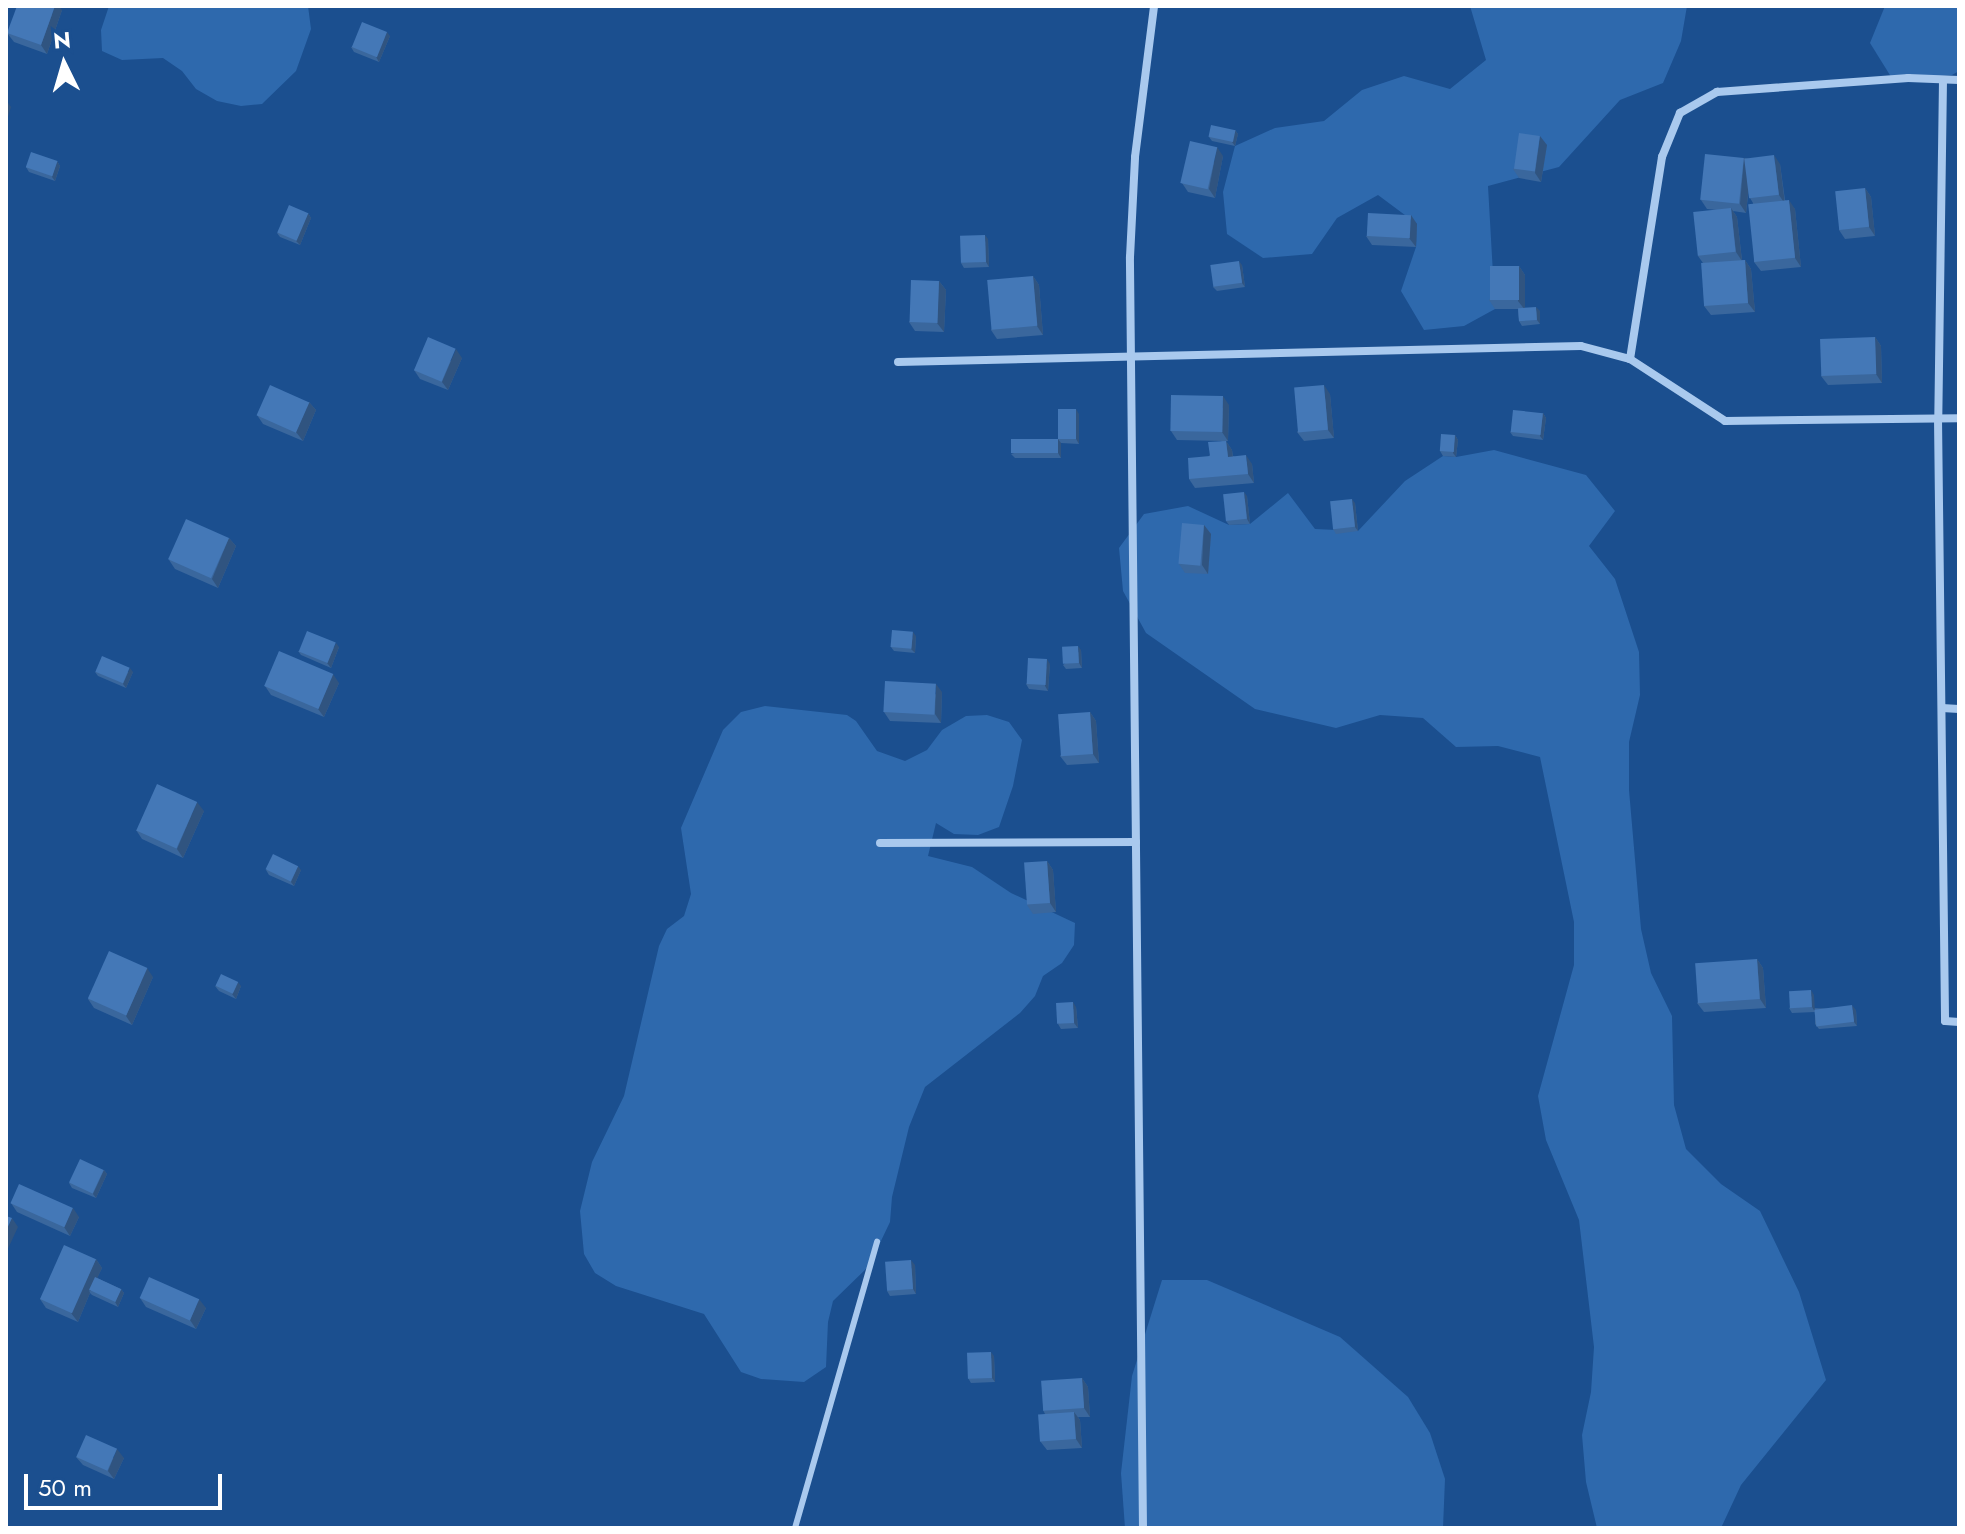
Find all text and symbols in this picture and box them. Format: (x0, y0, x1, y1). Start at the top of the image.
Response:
text: N (52, 23, 72, 57)
north arrow (24, 24, 104, 104)
scale bar (28, 1458, 226, 1508)
text: 50 m (38, 1470, 92, 1505)

